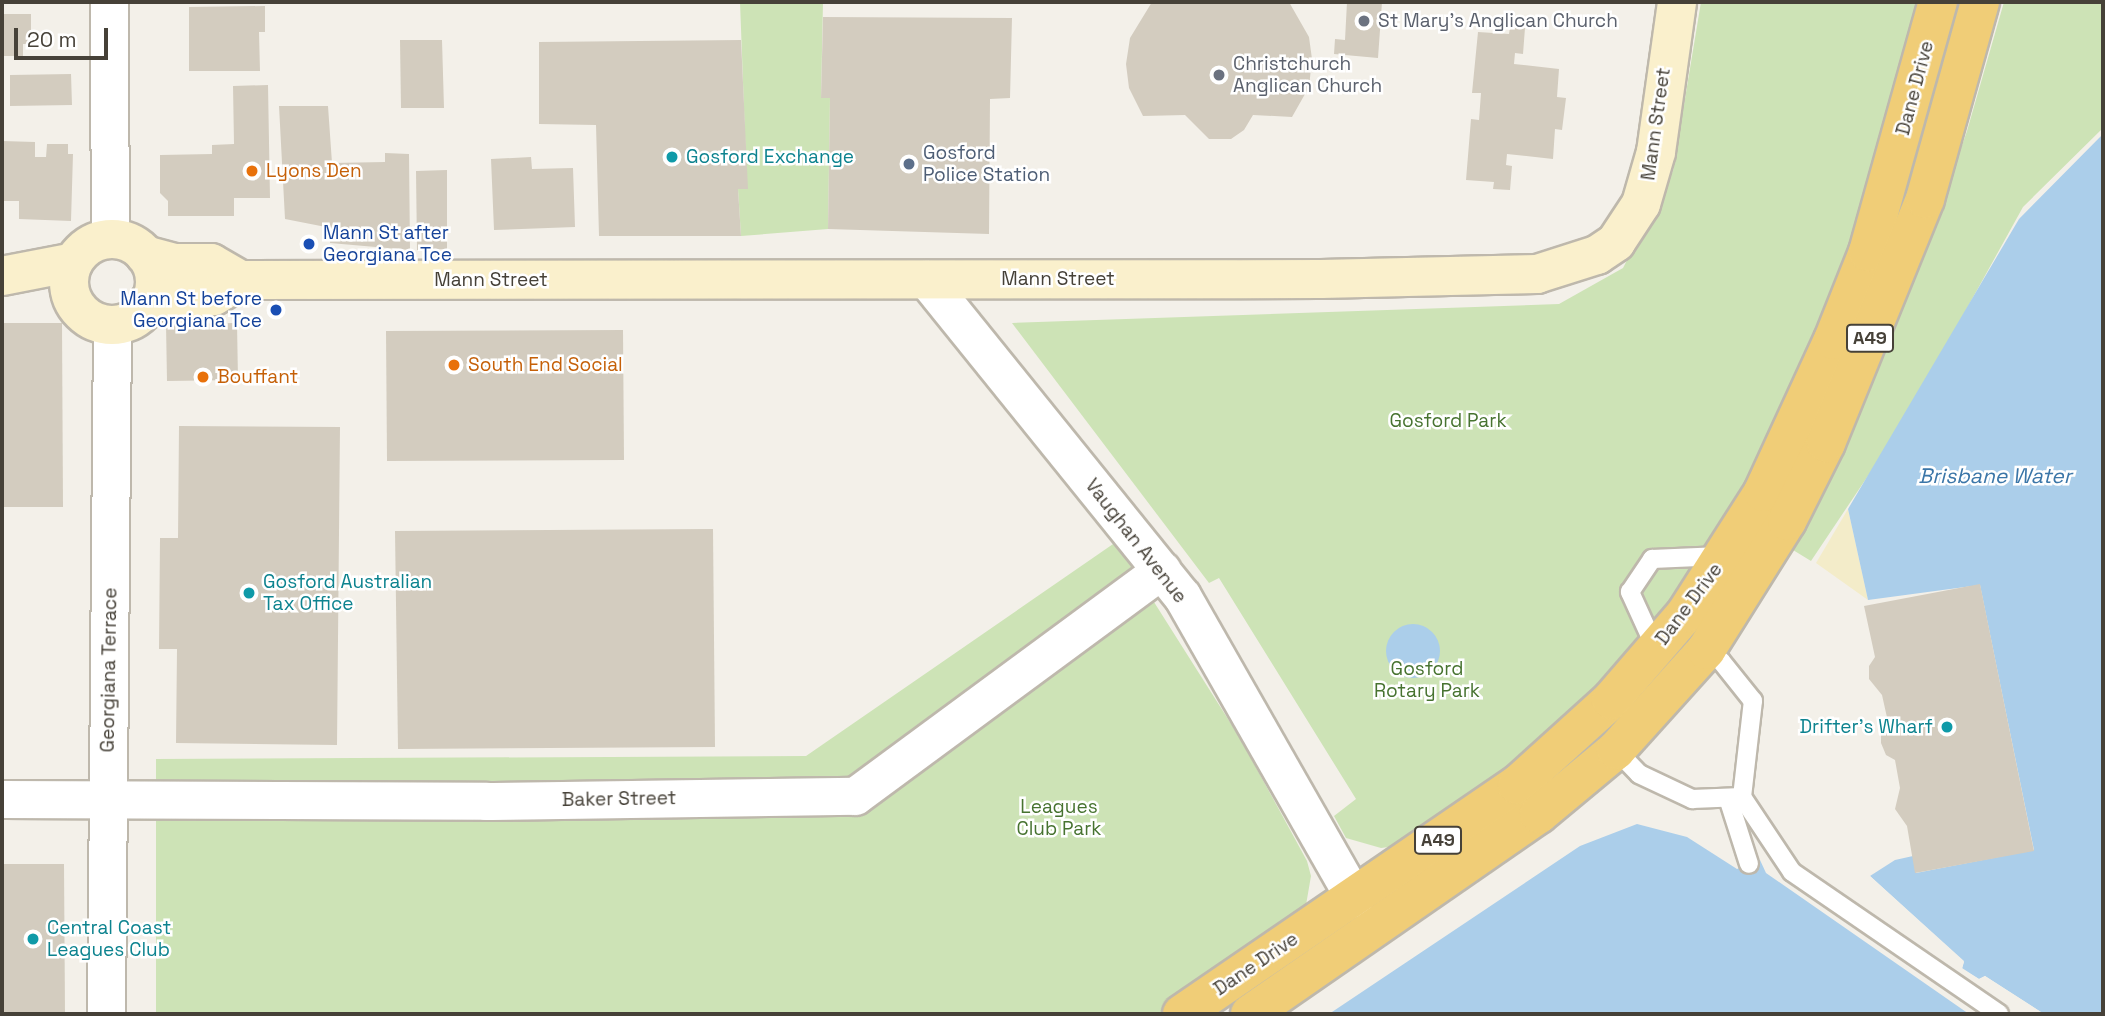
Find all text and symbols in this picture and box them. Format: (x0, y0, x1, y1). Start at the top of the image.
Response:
place label: St Mary's Anglican Church (1378, 10, 1618, 32)
marker: St Mary's Anglican Church (1356, 13, 1372, 29)
scale bar (18, 14, 112, 58)
text: 20 m (27, 26, 77, 53)
street label: Dane Drive (1891, 38, 1939, 138)
place label: Christchurch Anglican Church (1233, 53, 1382, 97)
street label: Mann Street (1637, 66, 1675, 182)
marker: Christchurch Anglican Church (1211, 67, 1227, 83)
place label: Gosford Police Station (923, 142, 1050, 186)
place label: Gosford Exchange (686, 146, 854, 168)
marker: Gosford Exchange (664, 149, 680, 165)
marker: Gosford Police Station (901, 156, 917, 172)
place label: Lyons Den (266, 160, 362, 182)
marker: Lyons Den (244, 163, 260, 179)
place label: Mann St after Georgiana Tce (323, 222, 452, 266)
marker: Mann St after Georgiana Tce (301, 236, 317, 252)
street label: Mann Street (1001, 268, 1115, 290)
street label: Mann Street (434, 269, 548, 291)
place label: Mann St before Georgiana Tce (120, 288, 262, 332)
marker: Mann St before Georgiana Tce (268, 302, 284, 318)
road number: A49 (1846, 324, 1895, 352)
place label: South End Social (468, 354, 623, 376)
marker: South End Social (446, 357, 462, 373)
place label: Bouffant (217, 366, 298, 388)
marker: Bouffant (195, 369, 211, 385)
park label: Gosford Park (1389, 410, 1507, 432)
water label: Brisbane Water (1918, 463, 2072, 489)
street label: Vaughan Avenue (1080, 474, 1192, 608)
street label: Dane Drive (1651, 558, 1727, 650)
place label: Gosford Australian Tax Office (263, 571, 432, 615)
marker: Gosford Australian Tax Office (241, 585, 257, 601)
street label: Georgiana Terrace (96, 587, 122, 753)
park label: Gosford Rotary Park (1374, 658, 1480, 702)
place label: Drifter's Wharf (1799, 716, 1933, 738)
marker: Drifter's Wharf (1939, 719, 1955, 735)
street label: Baker Street (562, 787, 676, 811)
park label: Leagues Club Park (1016, 796, 1102, 840)
road number: A49 (1414, 826, 1462, 854)
place label: Central Coast Leagues Club (47, 917, 171, 961)
street label: Dane Drive (1209, 927, 1303, 1001)
marker: Central Coast Leagues Club (25, 931, 41, 947)

